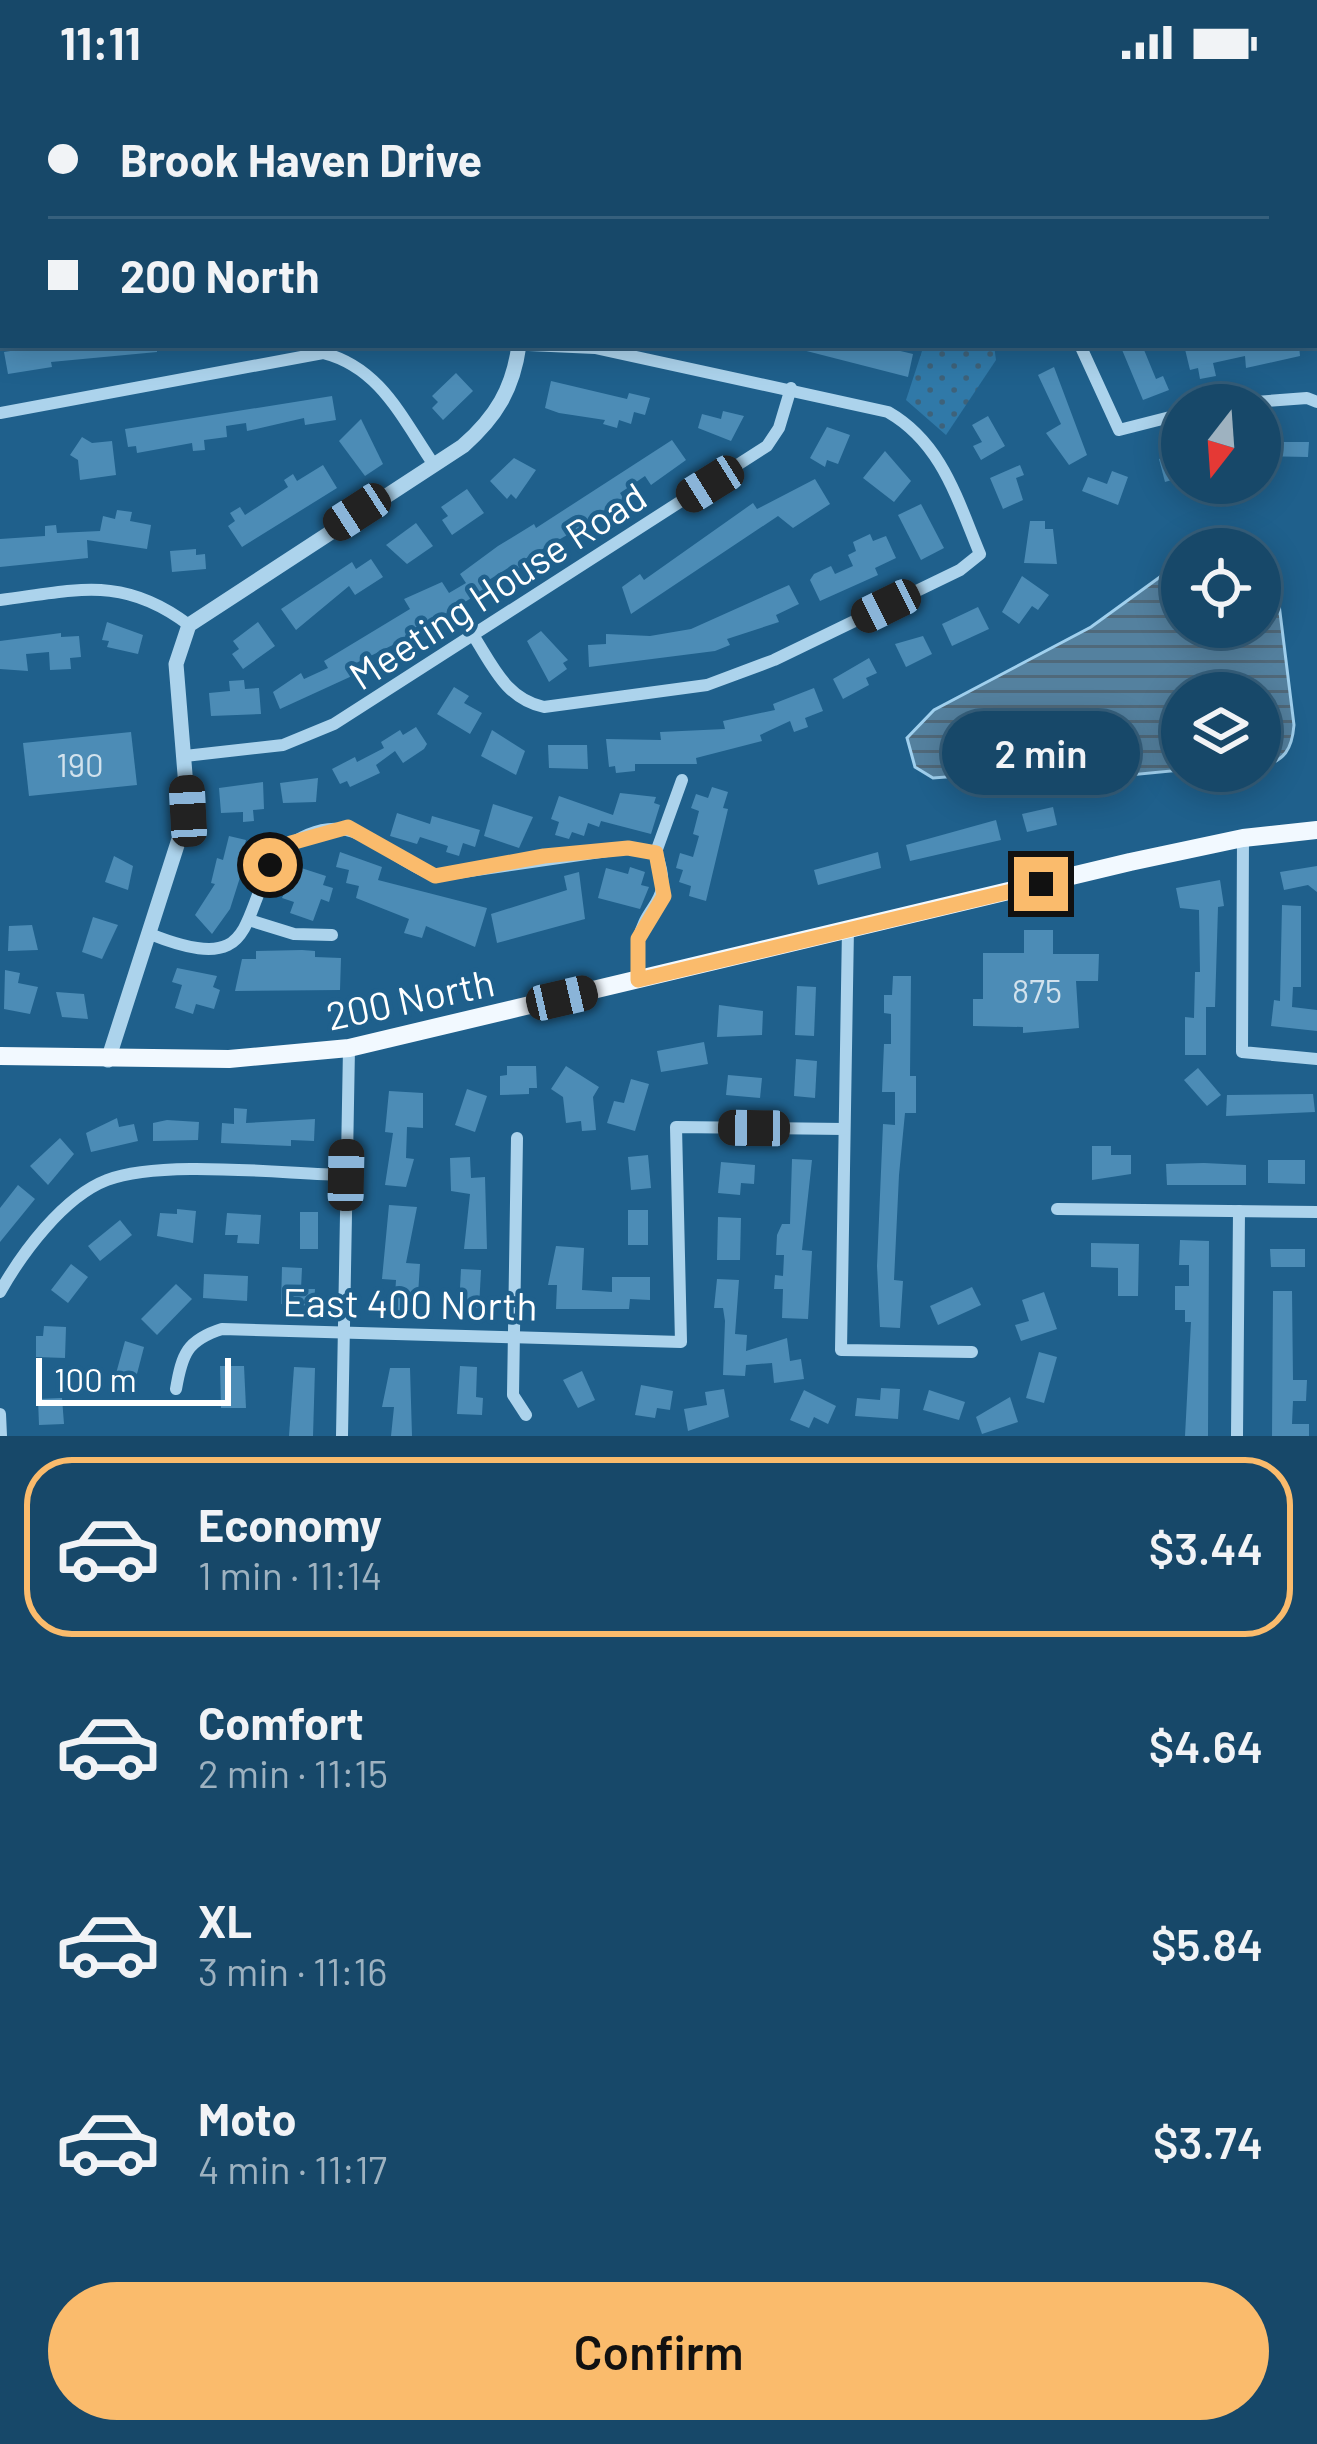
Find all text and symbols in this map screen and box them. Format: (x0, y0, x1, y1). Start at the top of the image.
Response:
text: 11:11 (60, 15, 141, 69)
text: Brook Haven Drive (120, 132, 482, 186)
text: 200 North (120, 248, 320, 302)
north arrow (1161, 384, 1281, 504)
map controls (1161, 384, 1281, 792)
car (670, 450, 750, 518)
street label: Meeting House Road (340, 472, 654, 698)
car (317, 477, 397, 547)
button: locate (1161, 528, 1281, 648)
car (846, 574, 926, 638)
button: layers (1161, 672, 1281, 792)
callout: 2 min (942, 710, 1140, 794)
text: 2 min (995, 729, 1087, 776)
house number: 190 (56, 744, 104, 784)
car (168, 774, 208, 848)
route start (243, 838, 297, 892)
route end (1014, 857, 1068, 911)
street label: 200 North (322, 957, 498, 1039)
house number: 875 (1012, 970, 1062, 1010)
car (523, 972, 601, 1024)
car (718, 1109, 790, 1147)
car (327, 1139, 365, 1211)
street label: East 400 North (282, 1277, 538, 1329)
scale bar (36, 1352, 231, 1405)
text: 100 m (54, 1359, 137, 1399)
icon: car (54, 1493, 162, 1601)
text: Economy (198, 1497, 382, 1551)
text: $3.44 (1149, 1520, 1263, 1574)
text: 1 min · 11:14 (198, 1551, 382, 1598)
icon: car (54, 1691, 162, 1799)
text: Comfort (198, 1695, 364, 1749)
text: $4.64 (1149, 1718, 1263, 1772)
text: 2 min · 11:15 (198, 1749, 388, 1796)
icon: car (54, 1889, 162, 1997)
text: XL (198, 1893, 252, 1947)
text: $5.84 (1151, 1916, 1263, 1970)
text: 3 min · 11:16 (198, 1947, 387, 1994)
icon: car (54, 2087, 162, 2195)
text: Moto (198, 2091, 296, 2145)
text: $3.74 (1153, 2114, 1263, 2168)
text: 4 min · 11:17 (198, 2145, 387, 2192)
button: Confirm (48, 2282, 1269, 2420)

